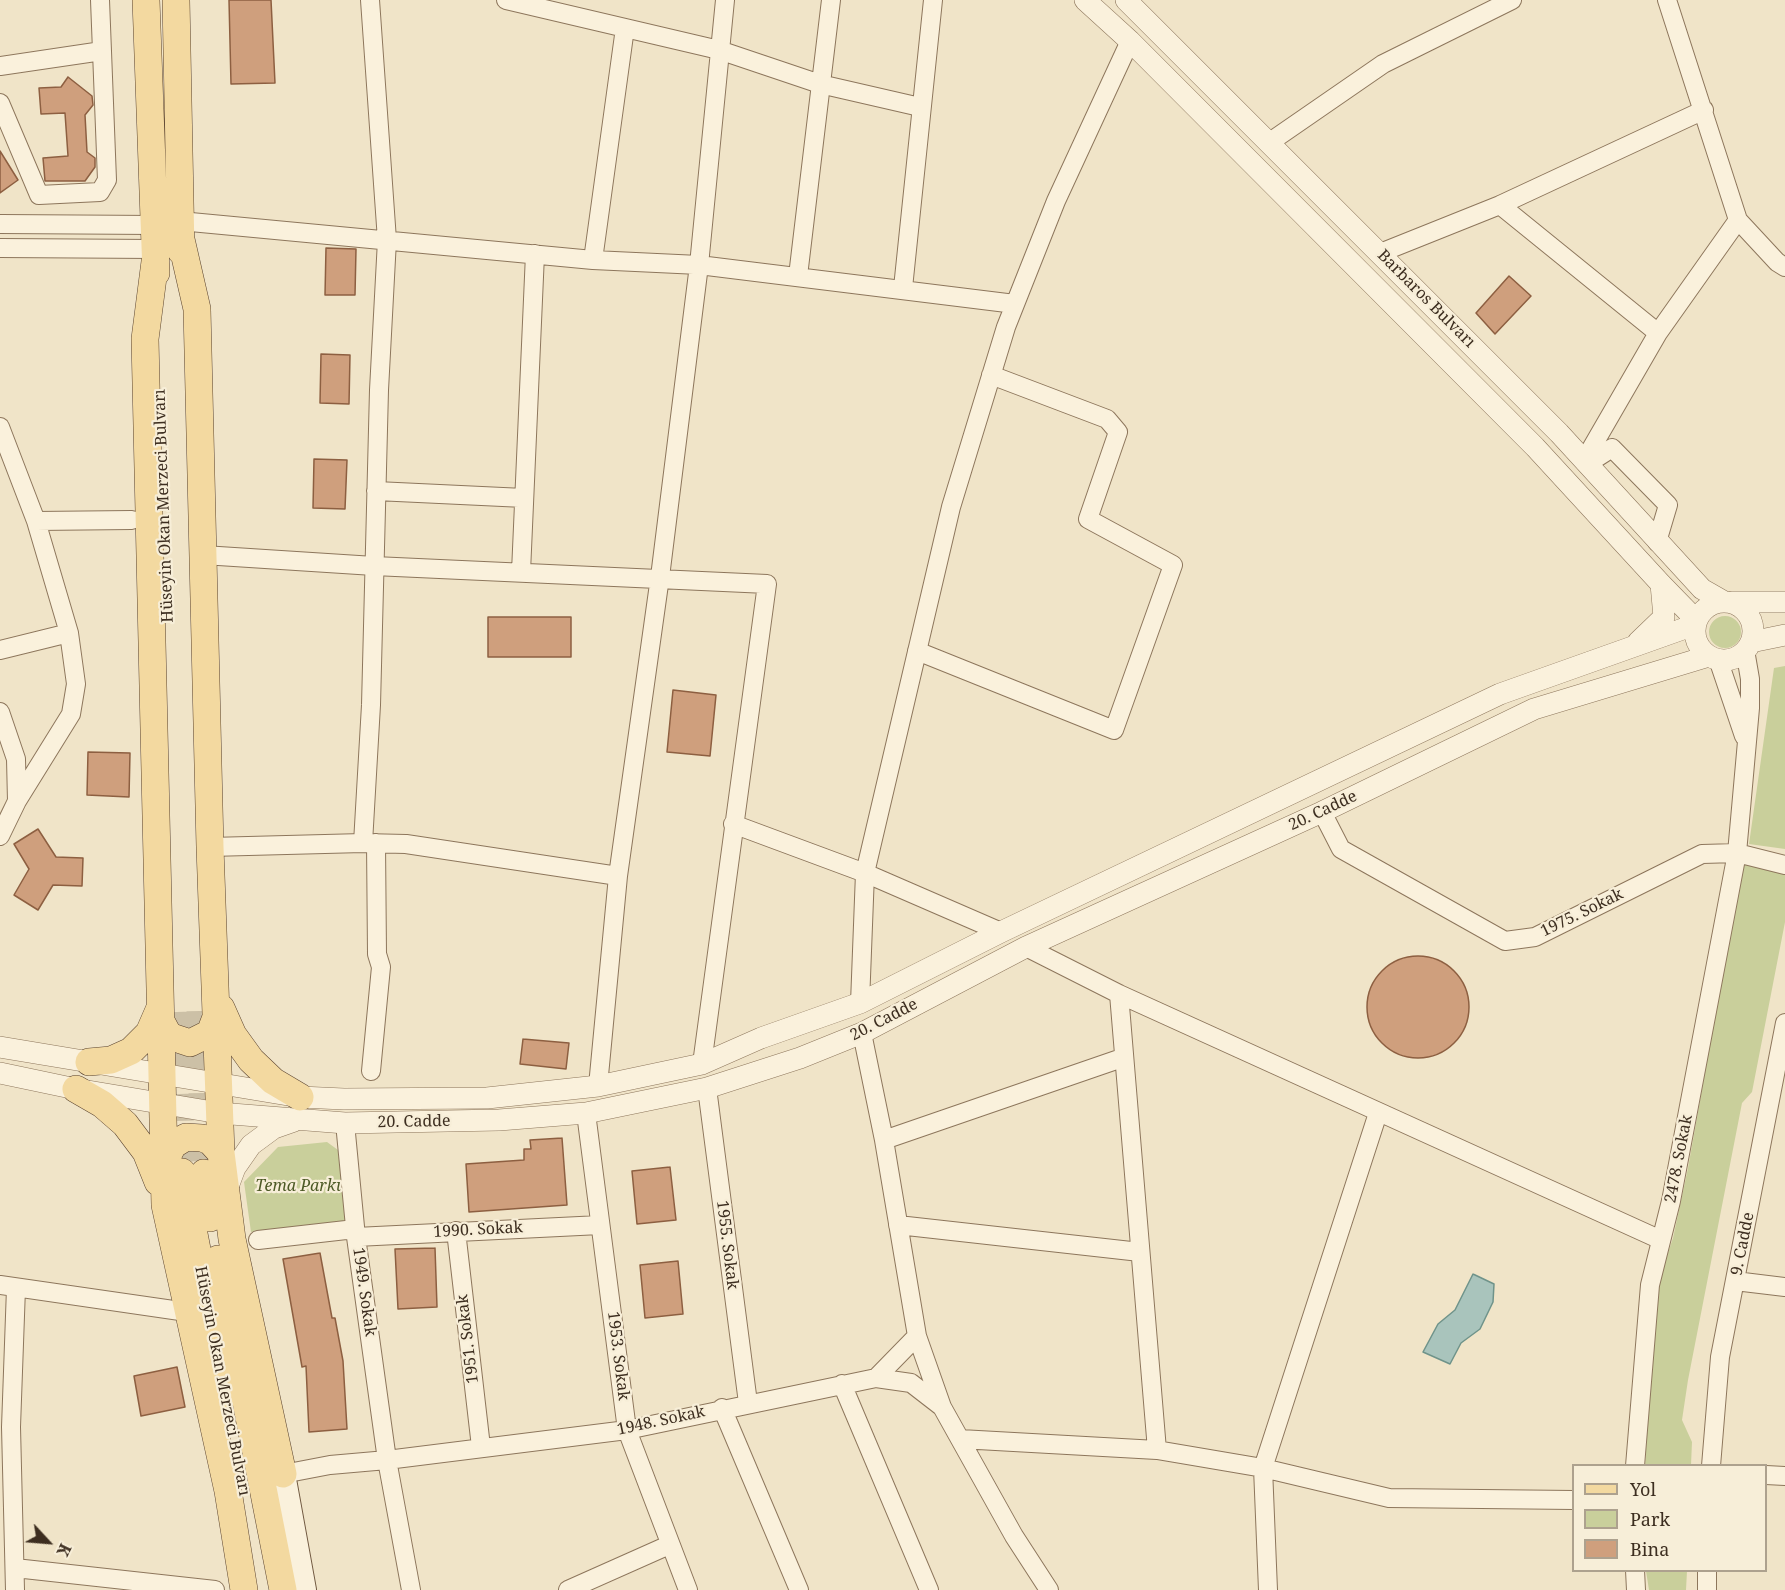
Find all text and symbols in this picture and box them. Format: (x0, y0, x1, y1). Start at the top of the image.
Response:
street label: Barbaros Bulvarı (1373, 246, 1479, 352)
street label: Hüseyin Okan Merzeci Bulvarı (150, 389, 178, 623)
street label: 20. Cadde (1286, 787, 1360, 835)
street label: 1975. Sokak (1538, 885, 1626, 941)
street label: 20. Cadde (847, 995, 921, 1045)
street label: 20. Cadde (377, 1112, 451, 1132)
street label: 2478. Sokak (1661, 1113, 1697, 1205)
park label: Tema Parkı (255, 1176, 341, 1196)
street label: 1955. Sokak (712, 1199, 742, 1291)
street label: 9. Cadde (1727, 1211, 1759, 1277)
street label: 1990. Sokak (433, 1218, 523, 1242)
street label: 1949. Sokak (348, 1246, 380, 1338)
street label: Hüseyin Okan Merzeci Bulvarı (190, 1265, 254, 1497)
street label: 1951. Sokak (453, 1293, 483, 1385)
street label: 1953. Sokak (603, 1310, 633, 1402)
street label: 1948. Sokak (615, 1402, 707, 1440)
legend (1572, 1464, 1767, 1572)
text: Yol (1630, 1477, 1656, 1501)
text: Park (1630, 1507, 1670, 1531)
north arrow (18, 1512, 78, 1572)
text: Bina (1630, 1537, 1669, 1561)
text: K (52, 1540, 77, 1560)

